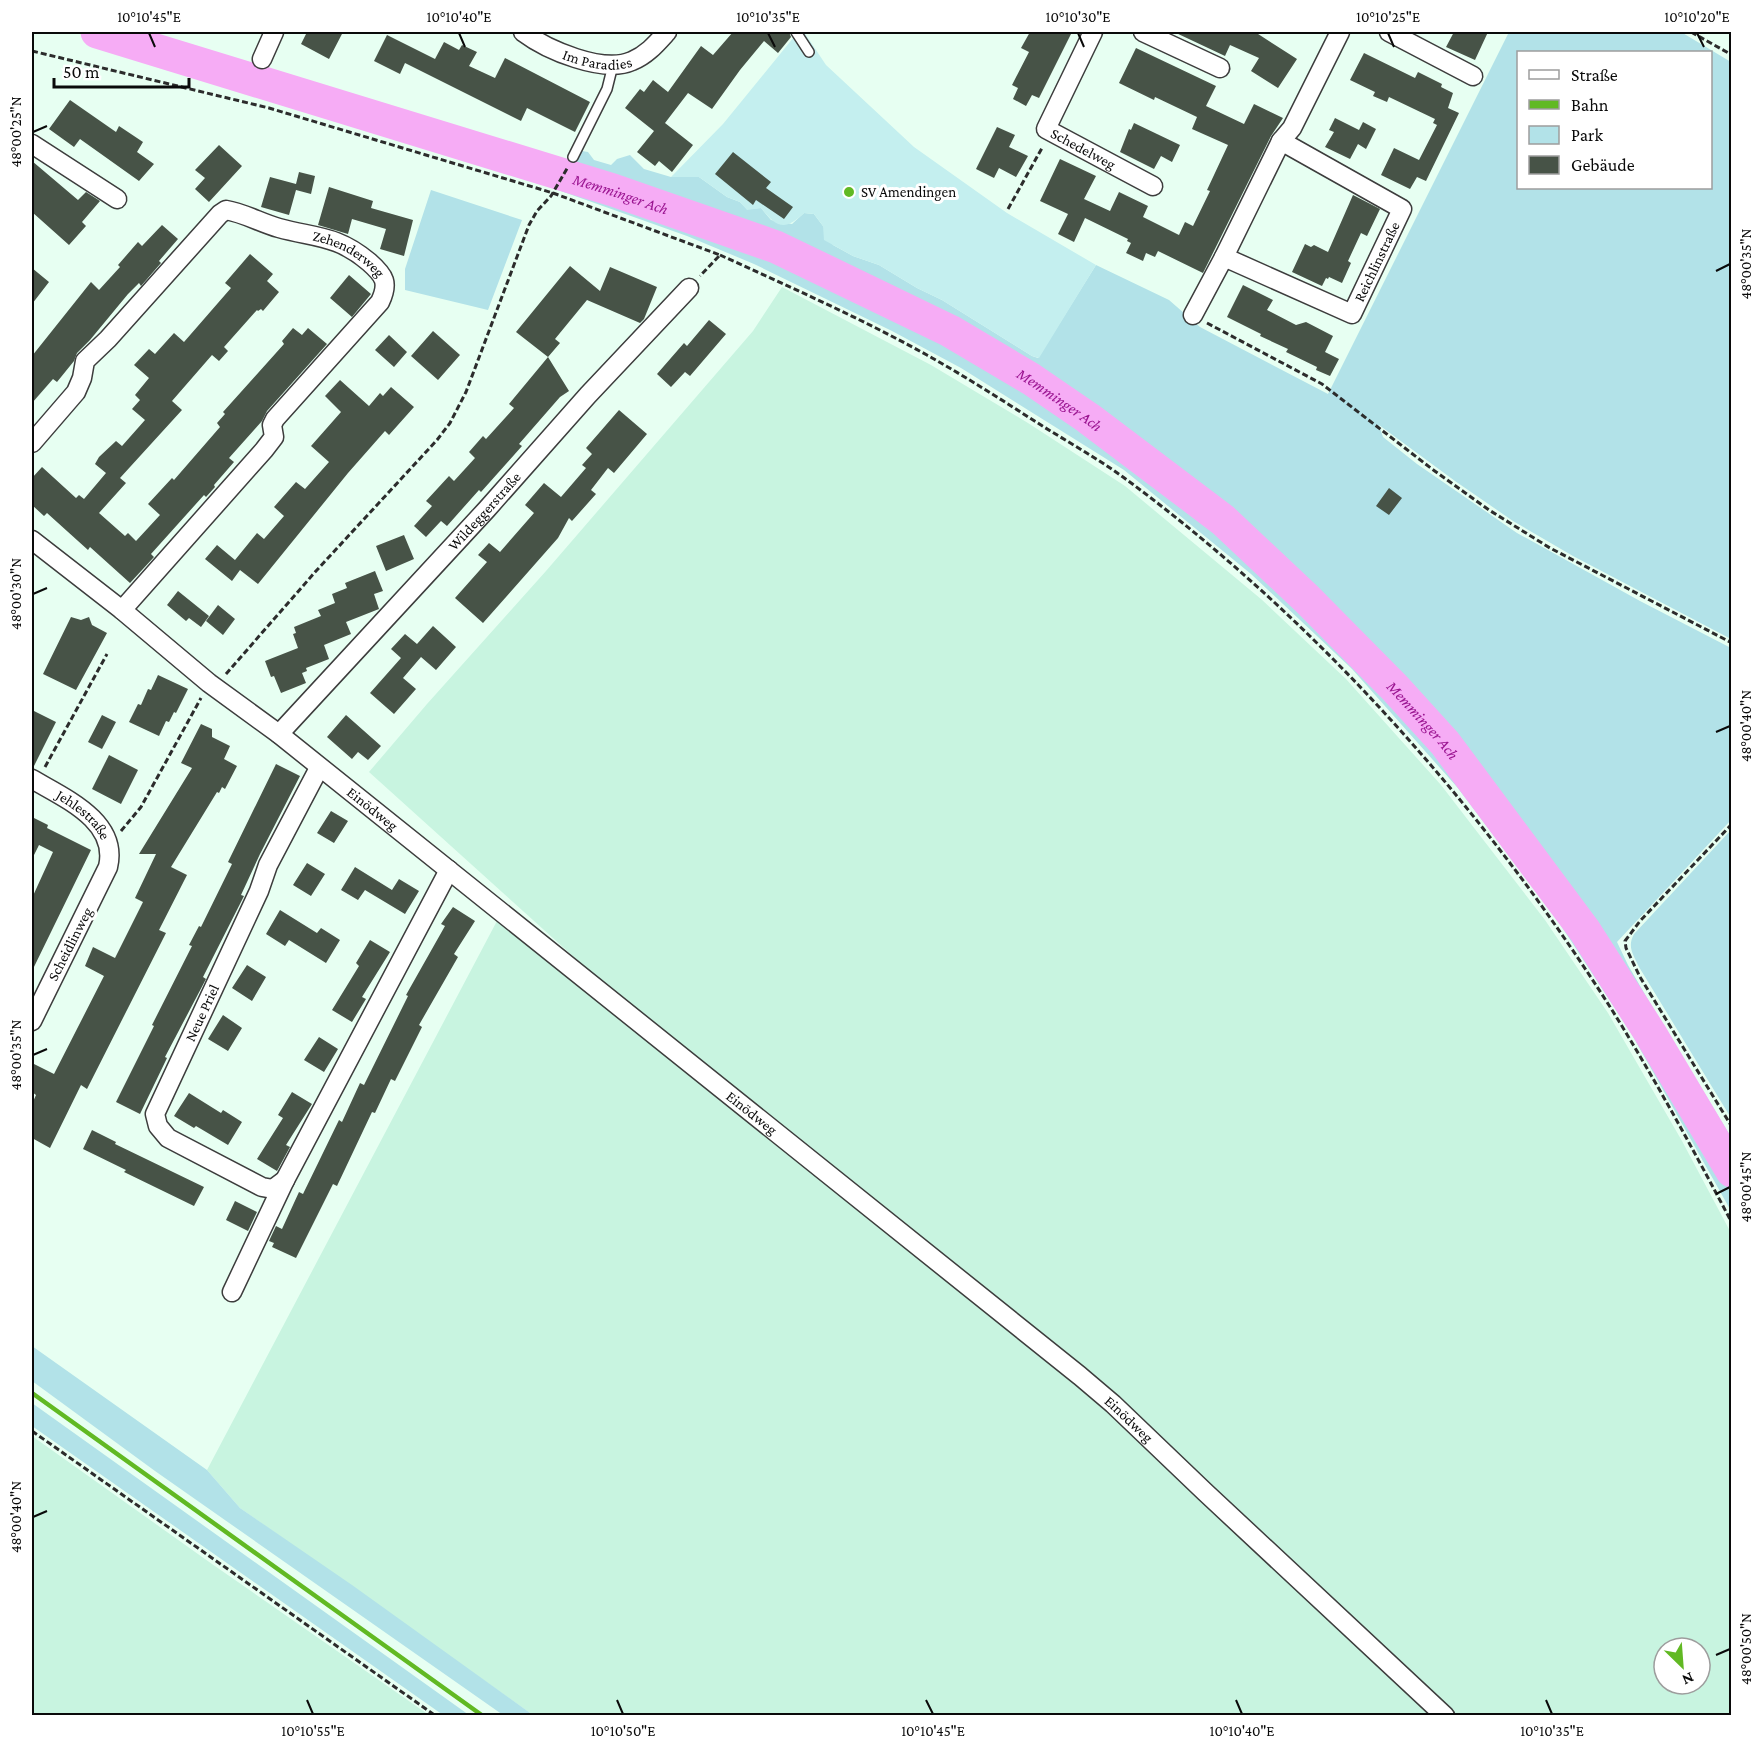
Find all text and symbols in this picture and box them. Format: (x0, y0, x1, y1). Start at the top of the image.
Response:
text: 10°10'45"E (117, 9, 181, 25)
text: 10°10'40"E (426, 9, 492, 25)
text: 10°10'35"E (736, 9, 800, 25)
text: 10°10'30"E (1046, 9, 1111, 25)
text: 10°10'25"E (1356, 9, 1420, 25)
text: 10°10'20"E (1664, 9, 1730, 25)
street label: Im Paradies (561, 46, 634, 73)
scale bar (54, 51, 189, 89)
legend (1517, 51, 1712, 189)
text: 50 m (63, 62, 100, 82)
text: Straße (1571, 65, 1618, 85)
text: Bahn (1571, 95, 1609, 115)
text: 48°00'25"N (8, 96, 24, 168)
street label: Schedelweg (1048, 125, 1118, 173)
text: Park (1571, 125, 1603, 145)
text: Gebäude (1571, 155, 1635, 175)
water label: Memminger Ach (570, 169, 671, 217)
place label: SV Amendingen (861, 184, 956, 201)
marker: SV Amendingen (842, 185, 856, 199)
street label: Reichlinstraße (1351, 219, 1403, 304)
street label: Zehenderweg (311, 228, 388, 281)
text: 48°00'35"N (1738, 228, 1754, 299)
water label: Memminger Ach (1013, 364, 1106, 435)
street label: Wildeggerstraße (445, 469, 524, 554)
text: 48°00'30"N (8, 558, 24, 630)
water label: Memminger Ach (1383, 676, 1463, 763)
text: 48°00'40"N (1738, 690, 1754, 762)
street label: Einödweg (344, 784, 401, 835)
street label: Jehlestraße (51, 786, 114, 842)
street label: Scheidlinweg (45, 905, 96, 984)
street label: Neue Priel (182, 982, 222, 1044)
text: 48°00'35"N (8, 1019, 24, 1090)
street label: Einödweg (723, 1088, 780, 1139)
text: 48°00'45"N (1738, 1151, 1754, 1222)
street label: Einödweg (1102, 1393, 1156, 1447)
text: 48°00'40"N (8, 1481, 24, 1553)
text: 48°00'50"N (1738, 1613, 1754, 1685)
north arrow (1652, 1636, 1712, 1696)
text: N (1680, 1669, 1697, 1689)
text: 10°10'55"E (281, 1723, 345, 1739)
text: 10°10'50"E (591, 1723, 655, 1739)
text: 10°10'45"E (901, 1723, 965, 1739)
text: 10°10'40"E (1209, 1723, 1275, 1739)
text: 10°10'35"E (1520, 1723, 1584, 1739)

